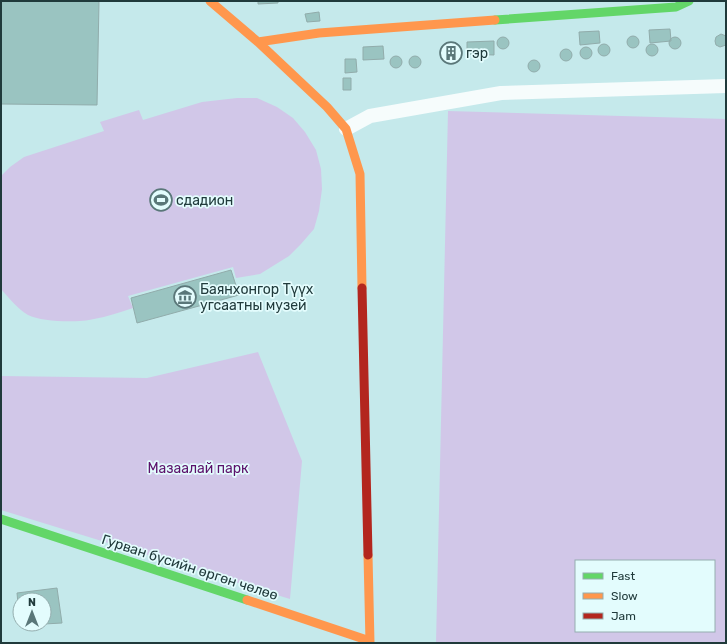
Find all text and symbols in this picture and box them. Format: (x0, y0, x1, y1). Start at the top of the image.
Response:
building icon: гэр (438, 40, 464, 66)
place label: гэр (466, 45, 488, 62)
sports icon: сдадион (148, 187, 174, 213)
place label: сдадион (176, 192, 233, 209)
place label: Баянхонгор Түүх угсаатны музей (200, 281, 314, 314)
museum icon: Баянхонгор Түүх угсаатны музей (172, 284, 198, 310)
park label: Мазаалай парк (147, 460, 249, 477)
street label: Гурван бүсийн өргөн чөлөө (100, 531, 280, 604)
legend (575, 560, 715, 632)
text: Fast (611, 569, 635, 583)
text: Slow (611, 589, 638, 603)
north arrow (12, 592, 52, 632)
text: N (28, 596, 36, 609)
text: Jam (611, 609, 636, 623)

